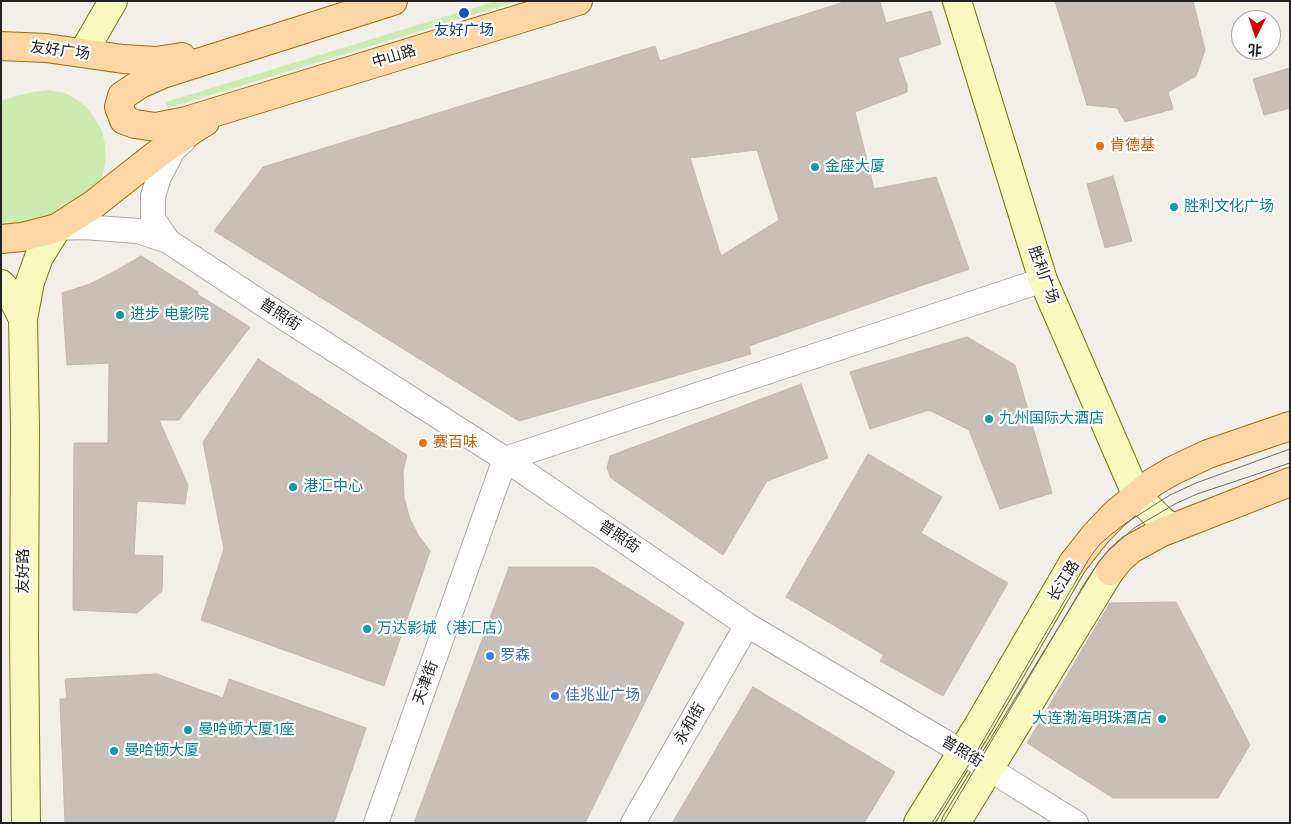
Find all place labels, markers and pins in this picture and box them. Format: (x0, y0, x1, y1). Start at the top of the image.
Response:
marker: 友好广场 (457, 6, 471, 20)
place label: 友好广场 (434, 22, 494, 40)
place label: 肯德基 (1110, 137, 1155, 155)
marker: 肯德基 (1094, 140, 1106, 152)
place label: 金座大厦 (825, 158, 885, 176)
marker: 金座大厦 (809, 161, 821, 173)
place label: 胜利文化广场 (1184, 198, 1274, 216)
marker: 胜利文化广场 (1168, 201, 1180, 213)
place label: 进步 电影院 (130, 306, 209, 324)
marker: 进步 电影院 (114, 309, 126, 321)
place label: 九州国际大酒店 (999, 410, 1104, 428)
marker: 九州国际大酒店 (983, 413, 995, 425)
place label: 赛百味 (433, 434, 478, 452)
marker: 赛百味 (417, 437, 429, 449)
place label: 港汇中心 (303, 478, 363, 496)
marker: 港汇中心 (287, 481, 299, 493)
place label: 万达影城（港汇店） (377, 620, 512, 638)
marker: 万达影城（港汇店） (361, 623, 373, 635)
place label: 罗森 (500, 647, 530, 665)
marker: 罗森 (484, 650, 496, 662)
place label: 佳兆业广场 (565, 687, 640, 705)
marker: 佳兆业广场 (549, 690, 561, 702)
place label: 大连渤海明珠酒店 (1032, 710, 1152, 728)
marker: 大连渤海明珠酒店 (1156, 713, 1168, 725)
place label: 曼哈顿大厦1座 (198, 721, 294, 739)
marker: 曼哈顿大厦1座 (182, 724, 194, 736)
place label: 曼哈顿大厦 (124, 742, 199, 760)
marker: 曼哈顿大厦 (108, 745, 120, 757)

